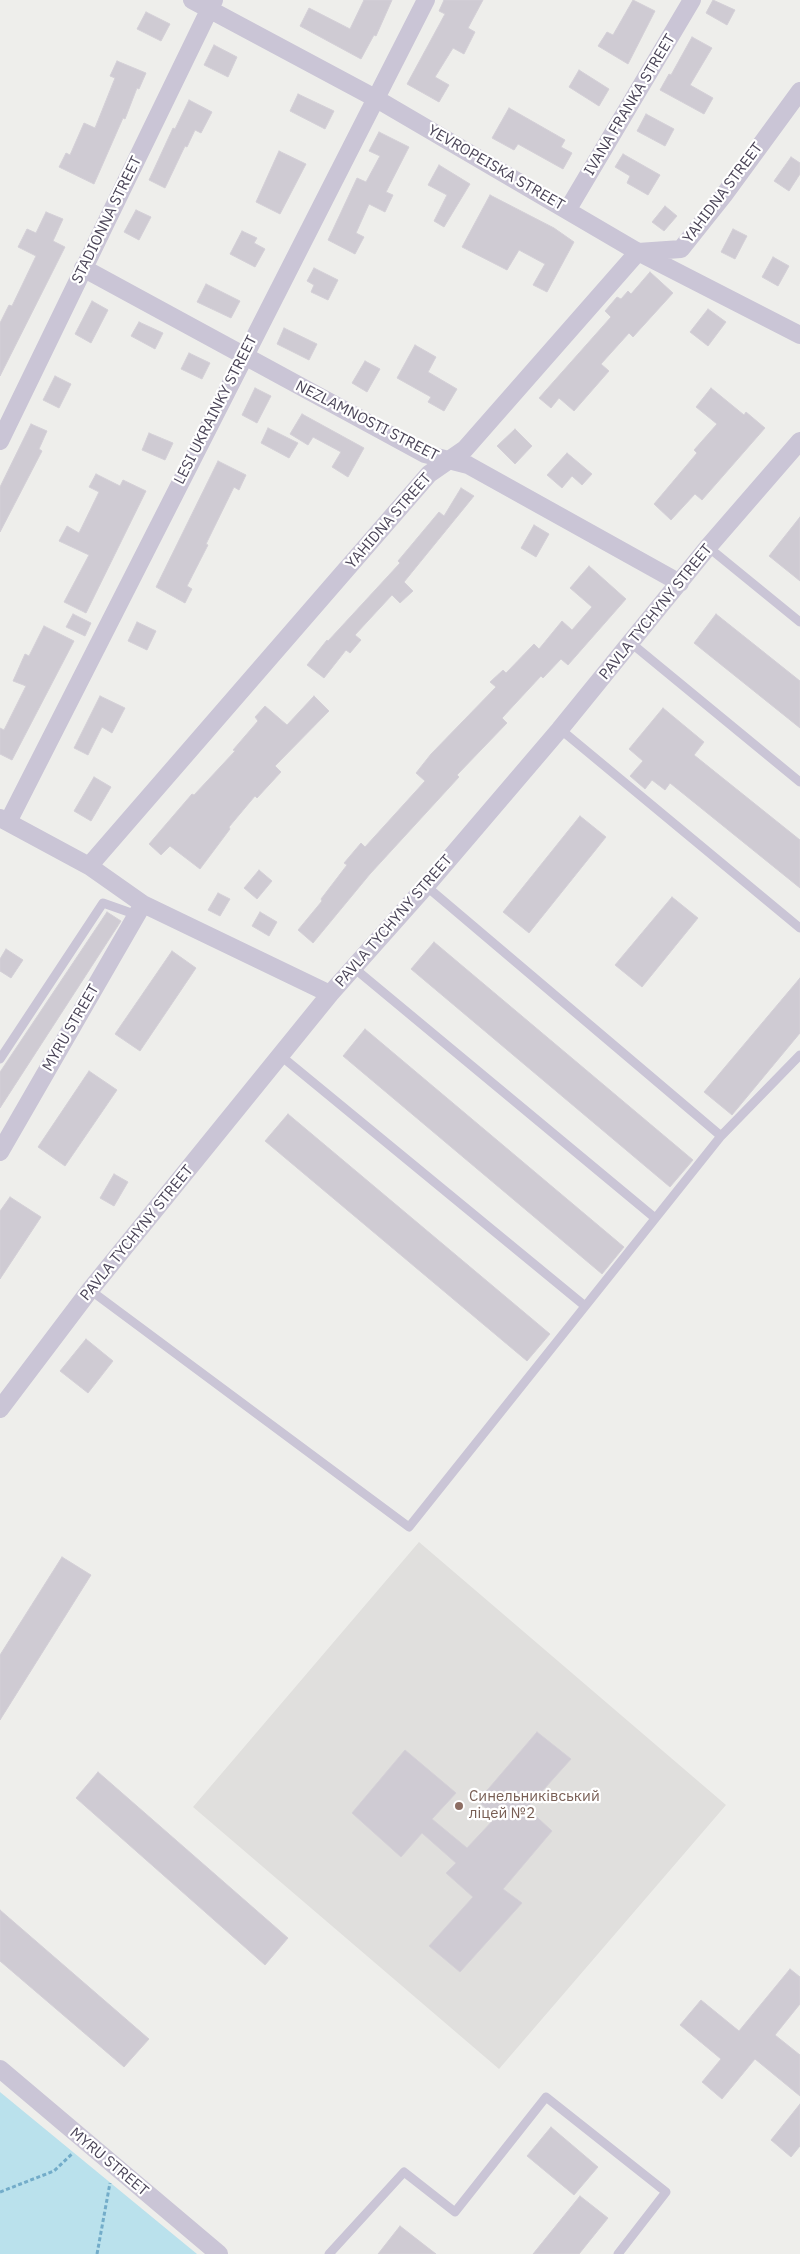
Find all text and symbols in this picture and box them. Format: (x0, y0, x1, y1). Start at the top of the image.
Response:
street label: IVANA FRANKA STREET (581, 31, 679, 179)
street label: YEVROPEISKA STREET (425, 122, 567, 214)
street label: YAHIDNA STREET (679, 139, 767, 247)
street label: STADIONNA STREET (68, 153, 146, 287)
street label: LESI UKRAINKY STREET (171, 333, 261, 487)
street label: NEZLAMNOSTI STREET (292, 377, 442, 465)
street label: YAHIDNA STREET (343, 469, 435, 573)
street label: PAVLA TYCHYNY STREET (596, 541, 716, 683)
street label: PAVLA TYCHYNY STREET (332, 851, 456, 991)
street label: MYRU STREET (39, 982, 103, 1074)
street label: PAVLA TYCHYNY STREET (77, 1162, 197, 1304)
place label: Синельниківський ліцей №2 (469, 1788, 600, 1823)
marker: Синельниківський ліцей №2 (453, 1800, 465, 1812)
street label: MYRU STREET (66, 2124, 152, 2200)

